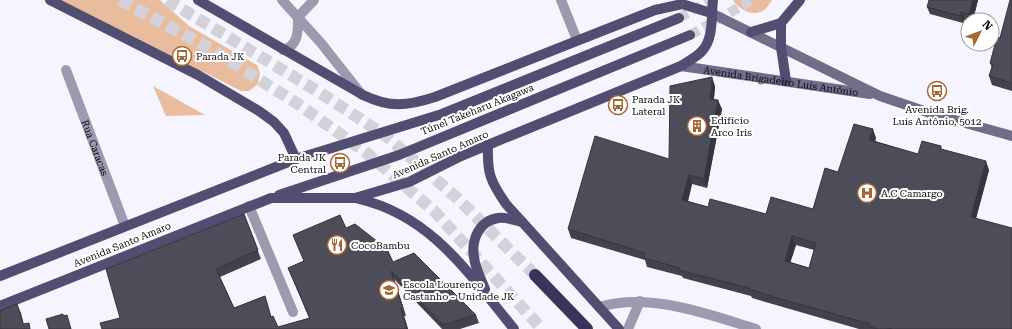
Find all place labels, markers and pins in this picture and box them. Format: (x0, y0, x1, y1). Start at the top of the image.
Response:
bus stop icon: Parada JK (171, 45, 193, 67)
place label: Parada JK (196, 51, 245, 62)
bus stop icon: Avenida Brig. Luís Antônio, 5012 (926, 80, 948, 102)
bus stop icon: Parada JK Lateral (607, 94, 629, 116)
place label: Parada JK Lateral (632, 94, 681, 117)
place label: Avenida Brig. Luís Antônio, 5012 (892, 104, 982, 127)
building icon: Edifício Arco Iris (686, 115, 708, 137)
place label: Edifício Arco Iris (711, 115, 752, 138)
place label: Parada JK Central (278, 152, 327, 175)
bus stop icon: Parada JK Central (329, 152, 351, 174)
hospital icon: A.C Camargo (856, 182, 878, 204)
place label: A.C Camargo (881, 188, 943, 199)
restaurant icon: CocoBambu (326, 234, 348, 256)
place label: CocoBambu (351, 240, 411, 251)
school or university icon: Escola Lourenço Castanho - Unidade JK (378, 279, 400, 301)
place label: Escola Lourenço Castanho - Unidade JK (403, 279, 515, 302)

